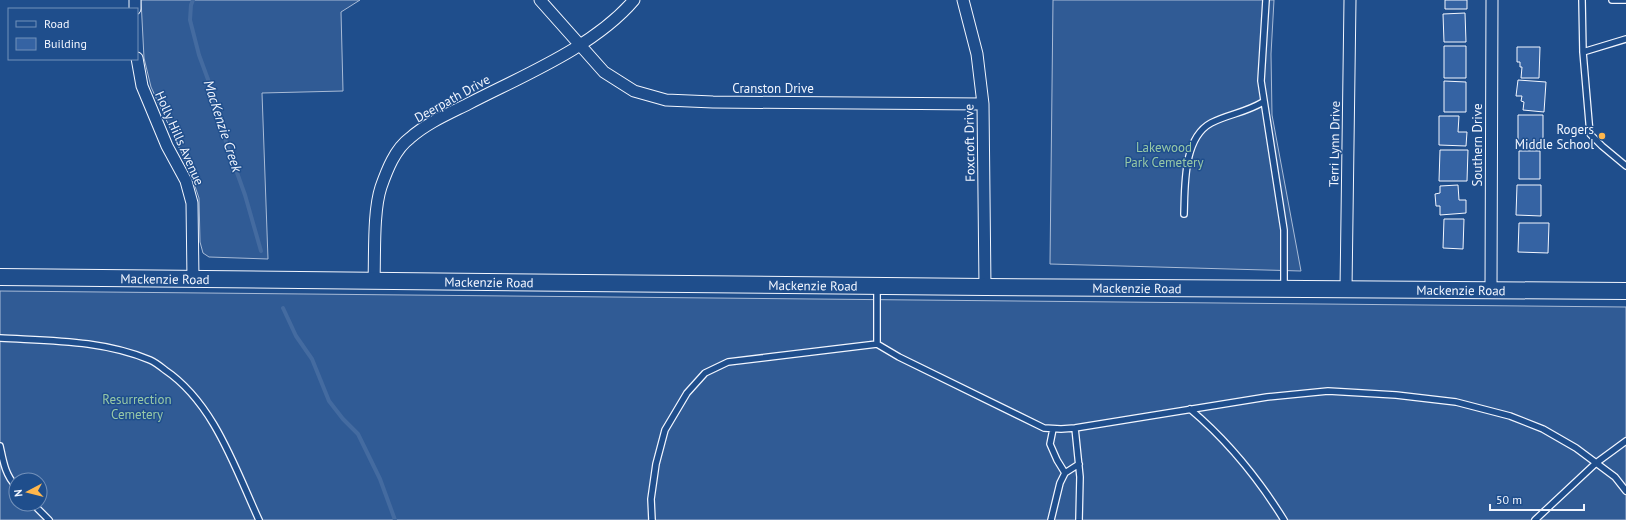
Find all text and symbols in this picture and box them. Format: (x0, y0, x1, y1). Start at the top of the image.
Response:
legend (8, 8, 138, 60)
text: Road (44, 16, 69, 31)
text: Building (44, 36, 87, 51)
street label: Deerpath Drive (412, 71, 493, 126)
water label: MacKenzie Creek (200, 78, 247, 175)
street label: Cranston Drive (732, 80, 814, 97)
street label: Holly Hills Avenue (151, 88, 208, 188)
street label: Terri Lynn Drive (1325, 101, 1344, 187)
street label: Southern Drive (1469, 103, 1486, 187)
street label: Foxcroft Drive (960, 104, 979, 182)
place label: Rogers Middle School (1515, 121, 1594, 153)
marker: Rogers Middle School (1597, 131, 1607, 141)
park label: Lakewood Park Cemetery (1124, 139, 1204, 171)
street label: Mackenzie Road (120, 270, 210, 288)
street label: Mackenzie Road (444, 274, 534, 291)
street label: Mackenzie Road (768, 277, 858, 295)
street label: Mackenzie Road (1092, 280, 1182, 297)
street label: Mackenzie Road (1416, 282, 1506, 299)
park label: Resurrection Cemetery (102, 391, 172, 423)
north arrow (8, 472, 48, 512)
scale bar (1490, 486, 1584, 512)
text: N (11, 489, 25, 498)
text: 50 m (1496, 492, 1522, 507)

